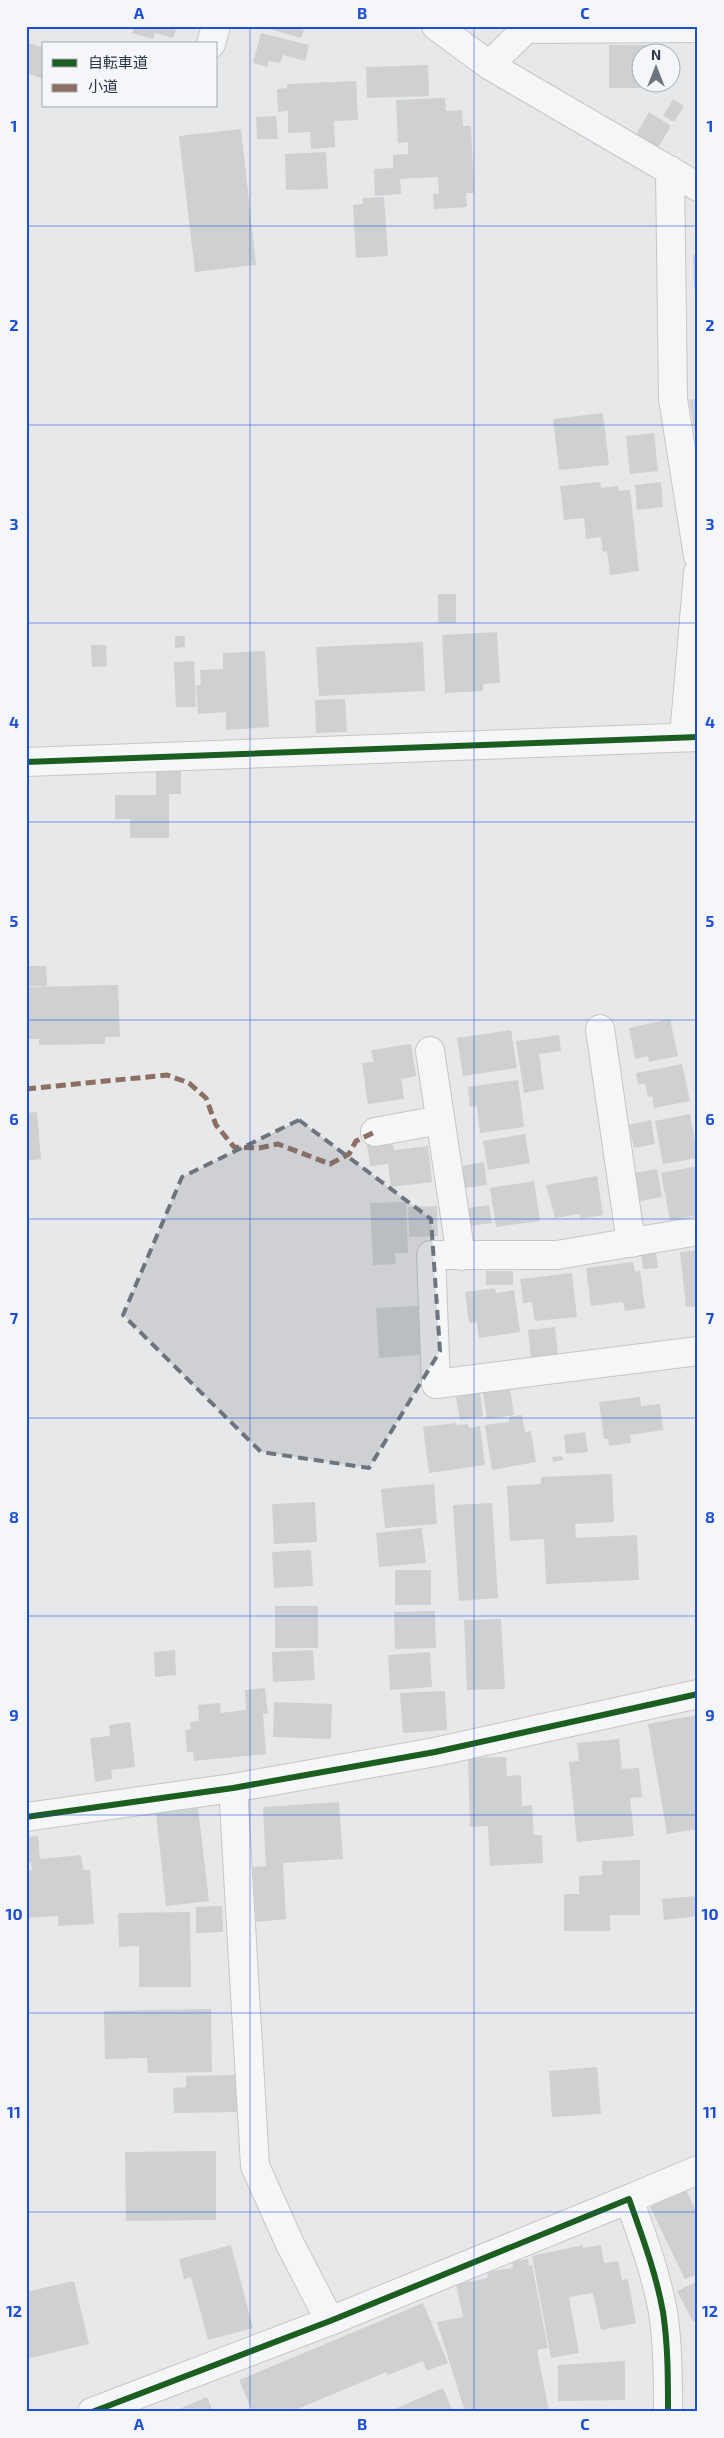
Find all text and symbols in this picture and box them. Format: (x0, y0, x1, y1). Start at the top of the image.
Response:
text: A (134, 3, 145, 22)
text: B (357, 3, 367, 22)
text: C (580, 3, 590, 22)
legend (42, 42, 218, 108)
north arrow (632, 42, 682, 92)
text: N (651, 46, 661, 63)
text: 自転車道 (88, 53, 148, 71)
text: 小道 (88, 77, 118, 95)
text: 1 (11, 116, 17, 135)
text: 1 (707, 116, 713, 135)
text: 2 (9, 315, 19, 334)
text: 2 (705, 315, 715, 334)
text: 3 (9, 514, 19, 533)
text: 3 (705, 514, 715, 533)
text: 4 (9, 712, 19, 731)
text: 4 (705, 712, 715, 731)
text: 5 (10, 911, 19, 930)
text: 5 (706, 911, 715, 930)
text: 6 (9, 1109, 19, 1128)
text: 6 (705, 1109, 715, 1128)
text: 7 (10, 1308, 19, 1327)
text: 7 (706, 1308, 715, 1327)
text: 8 (9, 1507, 19, 1526)
text: 8 (705, 1507, 715, 1526)
text: 9 (9, 1705, 19, 1724)
text: 9 (705, 1705, 715, 1724)
text: 10 (5, 1904, 23, 1923)
text: 10 (701, 1904, 719, 1923)
text: 11 (7, 2102, 21, 2121)
text: 11 (703, 2102, 717, 2121)
text: 12 (6, 2301, 22, 2320)
text: 12 (702, 2301, 718, 2320)
text: A (134, 2414, 145, 2433)
text: B (357, 2414, 367, 2433)
text: C (580, 2414, 590, 2433)

